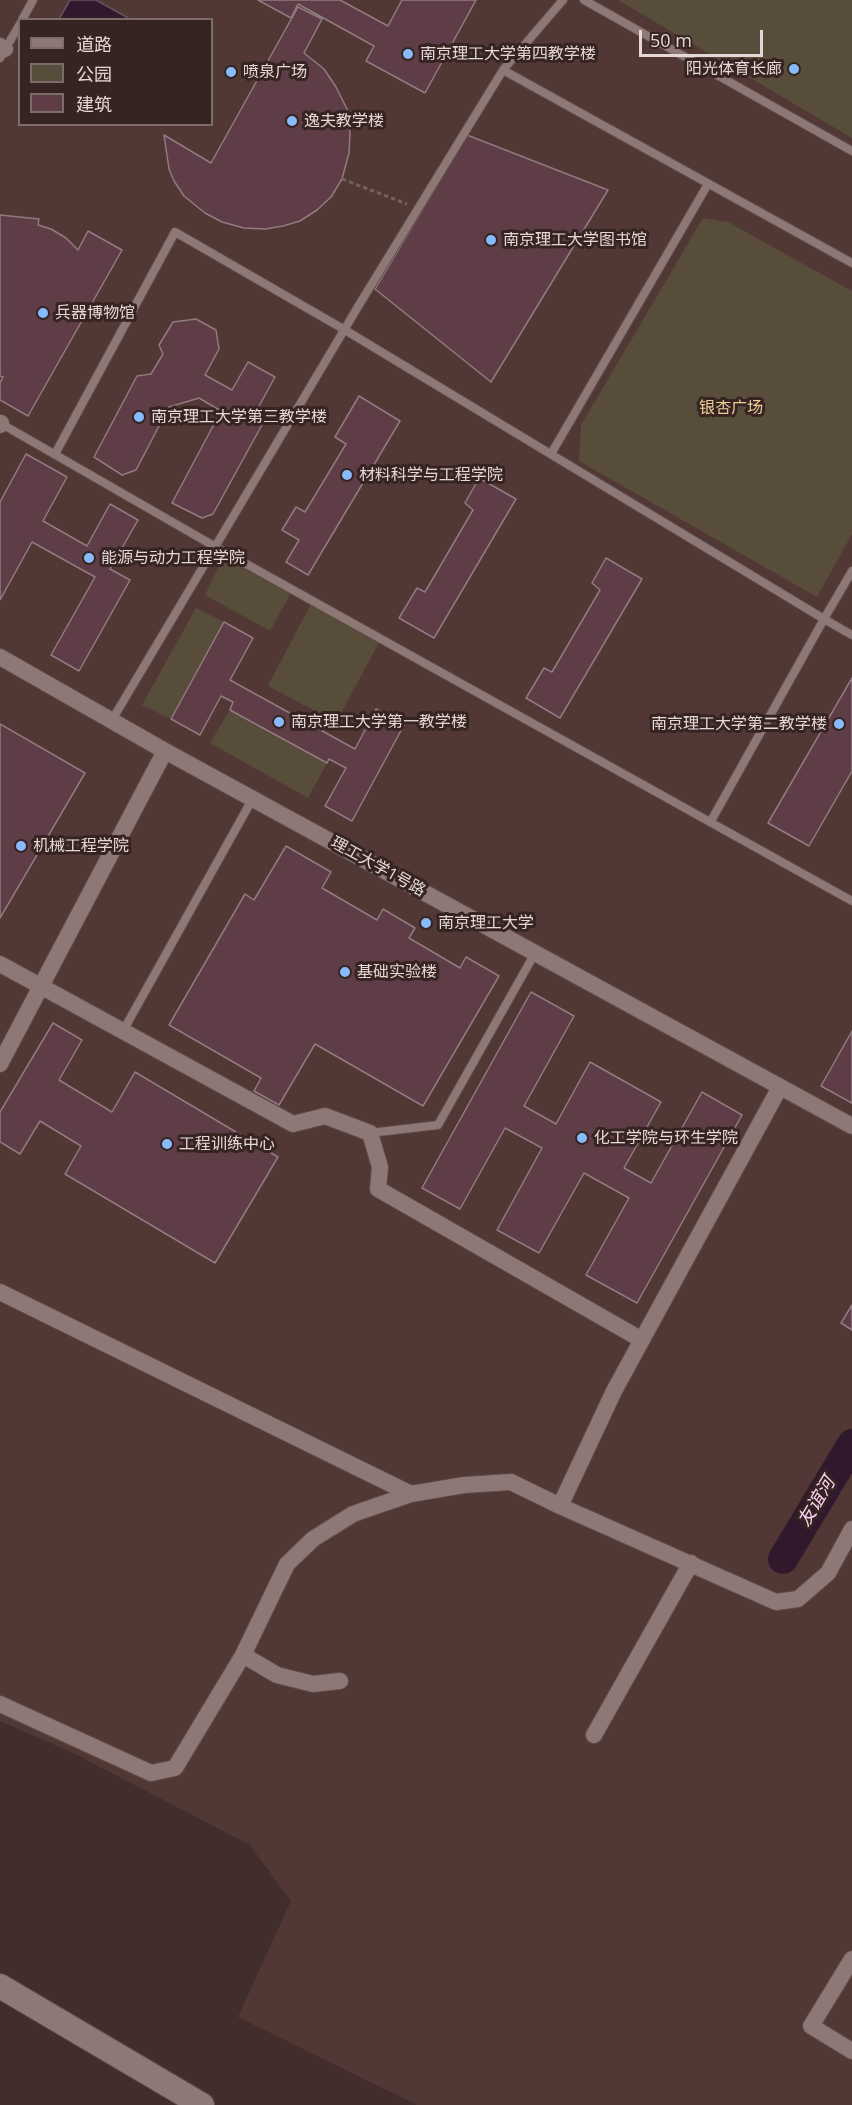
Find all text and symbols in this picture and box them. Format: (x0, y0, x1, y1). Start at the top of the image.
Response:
legend (18, 18, 213, 126)
scale bar (642, 18, 766, 56)
text: 50 m (650, 28, 692, 52)
text: 道路 (76, 32, 112, 56)
place label: 南京理工大学第四教学楼 (420, 44, 596, 64)
marker: 南京理工大学第四教学楼 (401, 47, 415, 61)
place label: 阳光体育长廊 (686, 59, 782, 79)
text: 公园 (76, 62, 112, 86)
place label: 喷泉广场 (243, 62, 307, 82)
marker: 阳光体育长廊 (787, 62, 801, 76)
marker: 喷泉广场 (224, 65, 238, 79)
text: 建筑 (76, 92, 112, 116)
place label: 逸夫教学楼 (304, 111, 384, 131)
marker: 逸夫教学楼 (285, 114, 299, 128)
place label: 南京理工大学图书馆 (503, 230, 647, 250)
marker: 南京理工大学图书馆 (484, 233, 498, 247)
place label: 兵器博物馆 (55, 303, 135, 323)
marker: 兵器博物馆 (36, 306, 50, 320)
park label: 银杏广场 (699, 398, 763, 418)
place label: 南京理工大学第三教学楼 (151, 407, 327, 427)
marker: 南京理工大学第三教学楼 (132, 410, 146, 424)
place label: 材料科学与工程学院 (359, 465, 503, 485)
marker: 材料科学与工程学院 (340, 468, 354, 482)
place label: 能源与动力工程学院 (101, 548, 245, 568)
marker: 能源与动力工程学院 (82, 551, 96, 565)
place label: 南京理工大学第一教学楼 (291, 712, 467, 732)
place label: 南京理工大学第二教学楼 (651, 714, 827, 734)
marker: 南京理工大学第一教学楼 (272, 715, 286, 729)
marker: 南京理工大学第二教学楼 (832, 717, 846, 731)
street label: 理工大学1号路 (327, 833, 429, 901)
place label: 机械工程学院 (33, 836, 129, 856)
marker: 机械工程学院 (14, 839, 28, 853)
place label: 南京理工大学 (438, 913, 534, 933)
marker: 南京理工大学 (419, 916, 433, 930)
place label: 基础实验楼 (357, 962, 437, 982)
marker: 基础实验楼 (338, 965, 352, 979)
place label: 化工学院与环生学院 (594, 1128, 738, 1148)
marker: 化工学院与环生学院 (575, 1131, 589, 1145)
place label: 工程训练中心 (179, 1134, 275, 1154)
marker: 工程训练中心 (160, 1137, 174, 1151)
water label: 友谊河 (794, 1473, 840, 1531)

